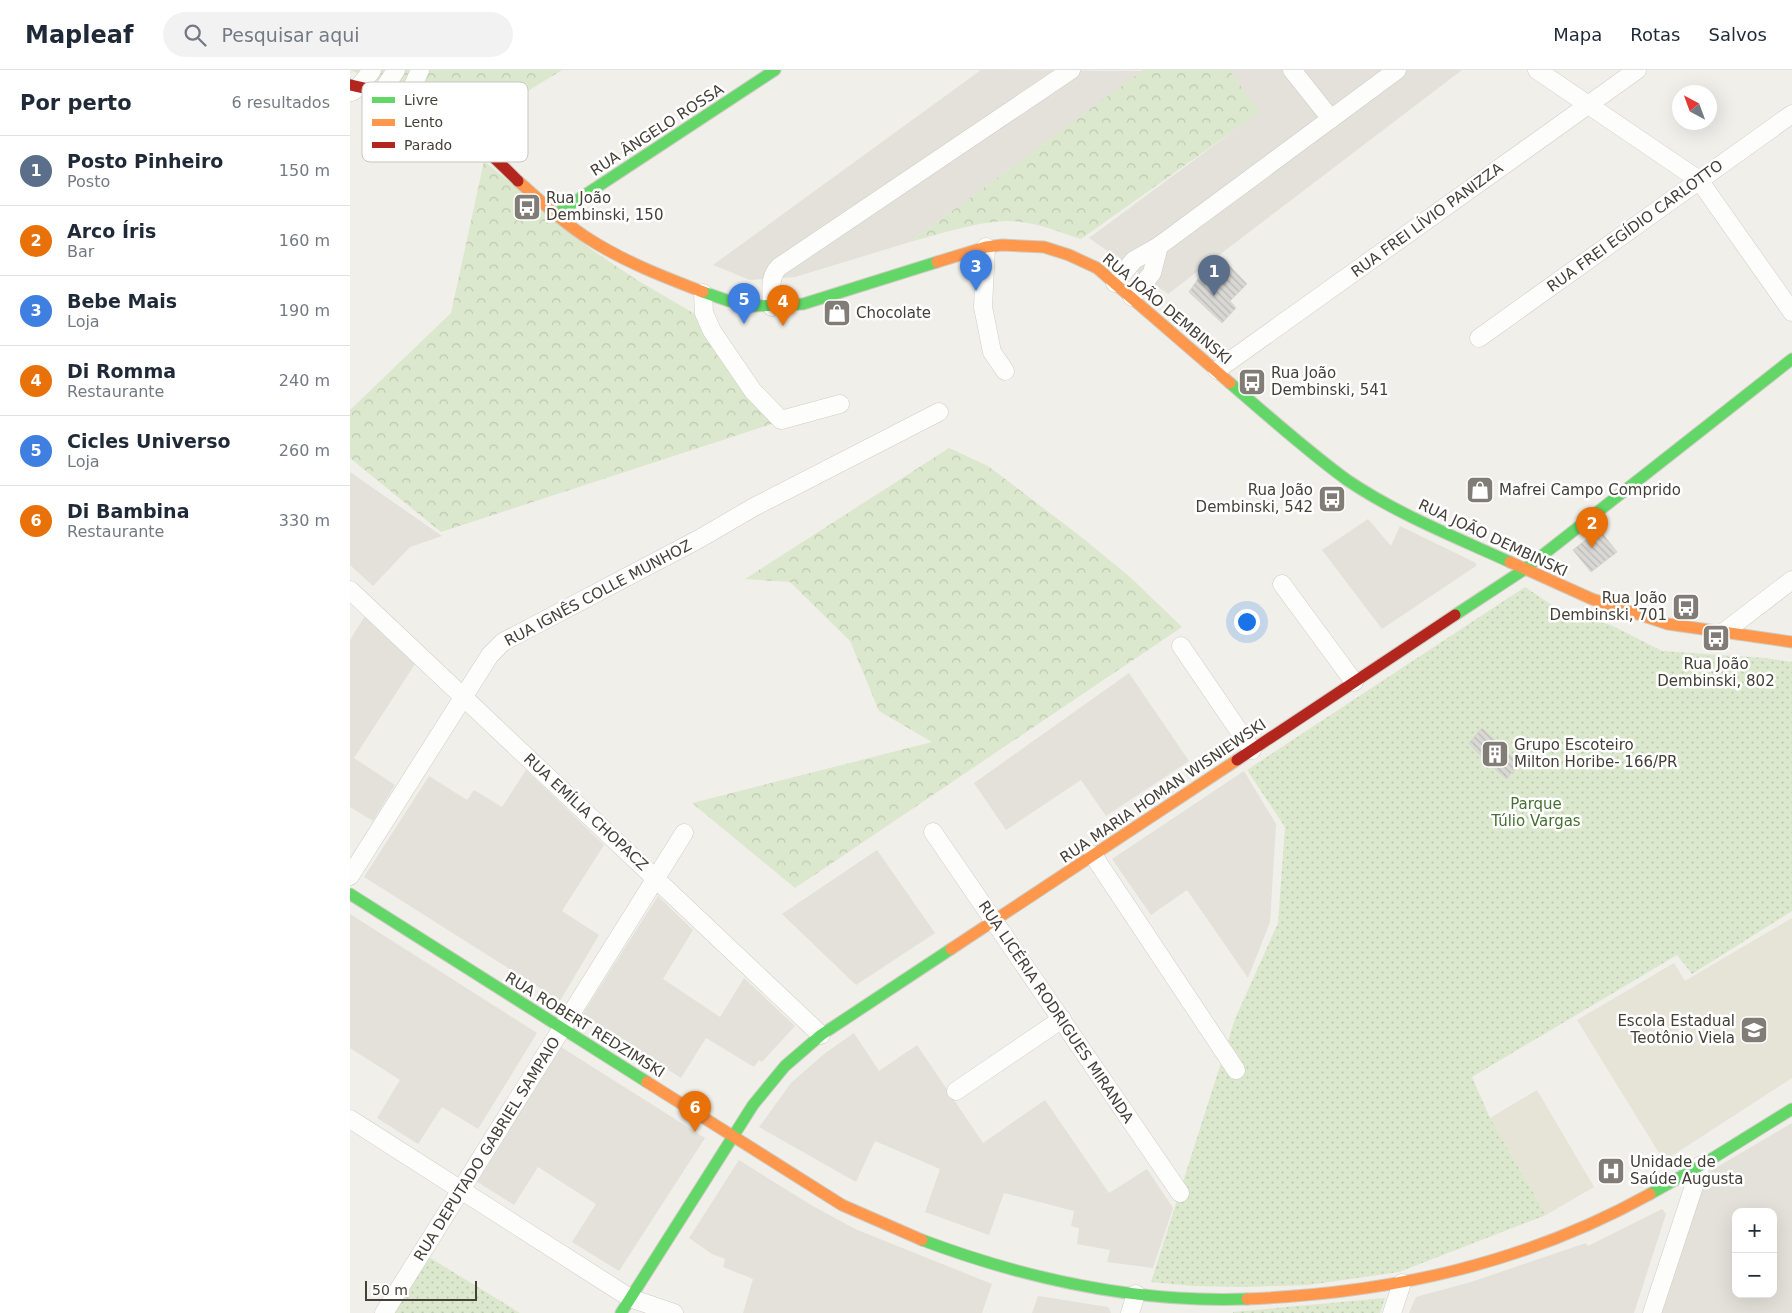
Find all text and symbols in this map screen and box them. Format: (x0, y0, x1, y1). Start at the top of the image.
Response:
search box (163, 12, 513, 57)
text: Mapleaf (25, 21, 133, 49)
icon: search (181, 21, 209, 49)
text: Pesquisar aqui (221, 24, 360, 46)
text: Mapa (1553, 24, 1602, 45)
text: Rotas (1630, 24, 1681, 45)
text: Salvos (1709, 24, 1767, 45)
street label: RUA ÂNGELO ROSSA (586, 79, 728, 180)
legend (362, 82, 528, 162)
north arrow (1672, 85, 1717, 130)
text: Por perto (20, 91, 132, 115)
text: Livre (404, 92, 438, 108)
text: 6 resultados (231, 93, 330, 112)
text: Lento (404, 114, 443, 130)
text: Parado (404, 137, 452, 153)
text: Posto Pinheiro (67, 150, 223, 172)
street label: RUA FREI EGÍDIO CARLOTTO (1543, 155, 1726, 296)
street label: RUA FREI LÍVIO PANIZZA (1347, 158, 1507, 281)
text: 1 (30, 161, 42, 180)
text: 150 m (279, 161, 330, 180)
text: Posto (67, 172, 110, 191)
place label: Rua João Dembinski, 150 (546, 189, 663, 224)
bus stop icon: Rua João Dembinski, 150 (512, 192, 542, 222)
text: Arco Íris (67, 220, 156, 242)
text: 2 (30, 231, 42, 250)
text: 160 m (279, 231, 330, 250)
text: Bar (67, 242, 94, 261)
street label: RUA JOÃO DEMBINSKI (1099, 249, 1236, 368)
pin: 3 (960, 250, 992, 291)
pin: 1 (1198, 255, 1230, 296)
pin: 5 (728, 283, 760, 324)
pin: 4 (767, 285, 799, 326)
text: Bebe Mais (67, 290, 177, 312)
shop icon: Chocolate (822, 298, 852, 328)
text: 3 (30, 301, 42, 320)
text: 190 m (279, 301, 330, 320)
place label: Chocolate (856, 304, 931, 322)
text: Loja (67, 312, 100, 331)
text: Di Romma (67, 360, 176, 382)
place label: Rua João Dembinski, 541 (1271, 364, 1388, 399)
bus stop icon: Rua João Dembinski, 541 (1237, 367, 1267, 397)
text: 4 (30, 371, 42, 390)
text: 240 m (279, 371, 330, 390)
text: Restaurante (67, 382, 164, 401)
text: Cicles Universo (67, 430, 231, 452)
text: 5 (30, 441, 42, 460)
text: 260 m (279, 441, 330, 460)
text: Loja (67, 452, 100, 471)
shop icon: Mafrei Campo Comprido (1465, 475, 1495, 505)
place label: Rua João Dembinski, 542 (1196, 481, 1313, 516)
place label: Mafrei Campo Comprido (1499, 481, 1681, 499)
bus stop icon: Rua João Dembinski, 542 (1317, 484, 1347, 514)
street label: RUA JOÃO DEMBINSKI (1415, 495, 1571, 581)
text: Di Bambina (67, 500, 189, 522)
pin: 2 (1576, 507, 1608, 548)
text: 6 (30, 511, 42, 530)
text: 330 m (279, 511, 330, 530)
text: Restaurante (67, 522, 164, 541)
street label: RUA IGNÊS COLLE MUNHOZ (501, 535, 695, 650)
place label: Rua João Dembinski, 701 (1550, 589, 1667, 624)
bus stop icon: Rua João Dembinski, 701 (1671, 592, 1701, 622)
your location (1234, 609, 1260, 635)
bus stop icon: Rua João Dembinski, 802 (1701, 623, 1731, 653)
place label: Rua João Dembinski, 802 (1657, 655, 1775, 690)
street label: RUA MARIA HOMAN WISNIEWSKI (1057, 715, 1269, 867)
place label: Grupo Escoteiro Milton Horibe- 166/PR (1514, 736, 1677, 771)
building icon: Grupo Escoteiro Milton Horibe- 166/PR (1480, 739, 1510, 769)
street label: RUA EMÍLIA CHOPACZ (520, 749, 653, 874)
park label: Parque Túlio Vargas (1490, 795, 1581, 830)
street label: RUA LICÉRIA RODRIGUES MIRANDA (975, 897, 1139, 1127)
street label: RUA ROBERT REDZIMSKI (502, 968, 668, 1082)
place label: Escola Estadual Teotônio Viela (1617, 1012, 1735, 1047)
school or university icon: Escola Estadual Teotônio Viela (1739, 1015, 1769, 1045)
street label: RUA DEPUTADO GABRIEL SAMPAIO (410, 1034, 564, 1264)
pin: 6 (679, 1091, 711, 1132)
place label: Unidade de Saúde Augusta (1630, 1153, 1743, 1188)
hospital icon: Unidade de Saúde Augusta (1596, 1156, 1626, 1186)
map controls (1732, 1208, 1777, 1298)
button: + (1732, 1208, 1777, 1253)
button: − (1732, 1253, 1777, 1298)
scale bar (365, 1278, 478, 1301)
text: 50 m (372, 1282, 408, 1298)

